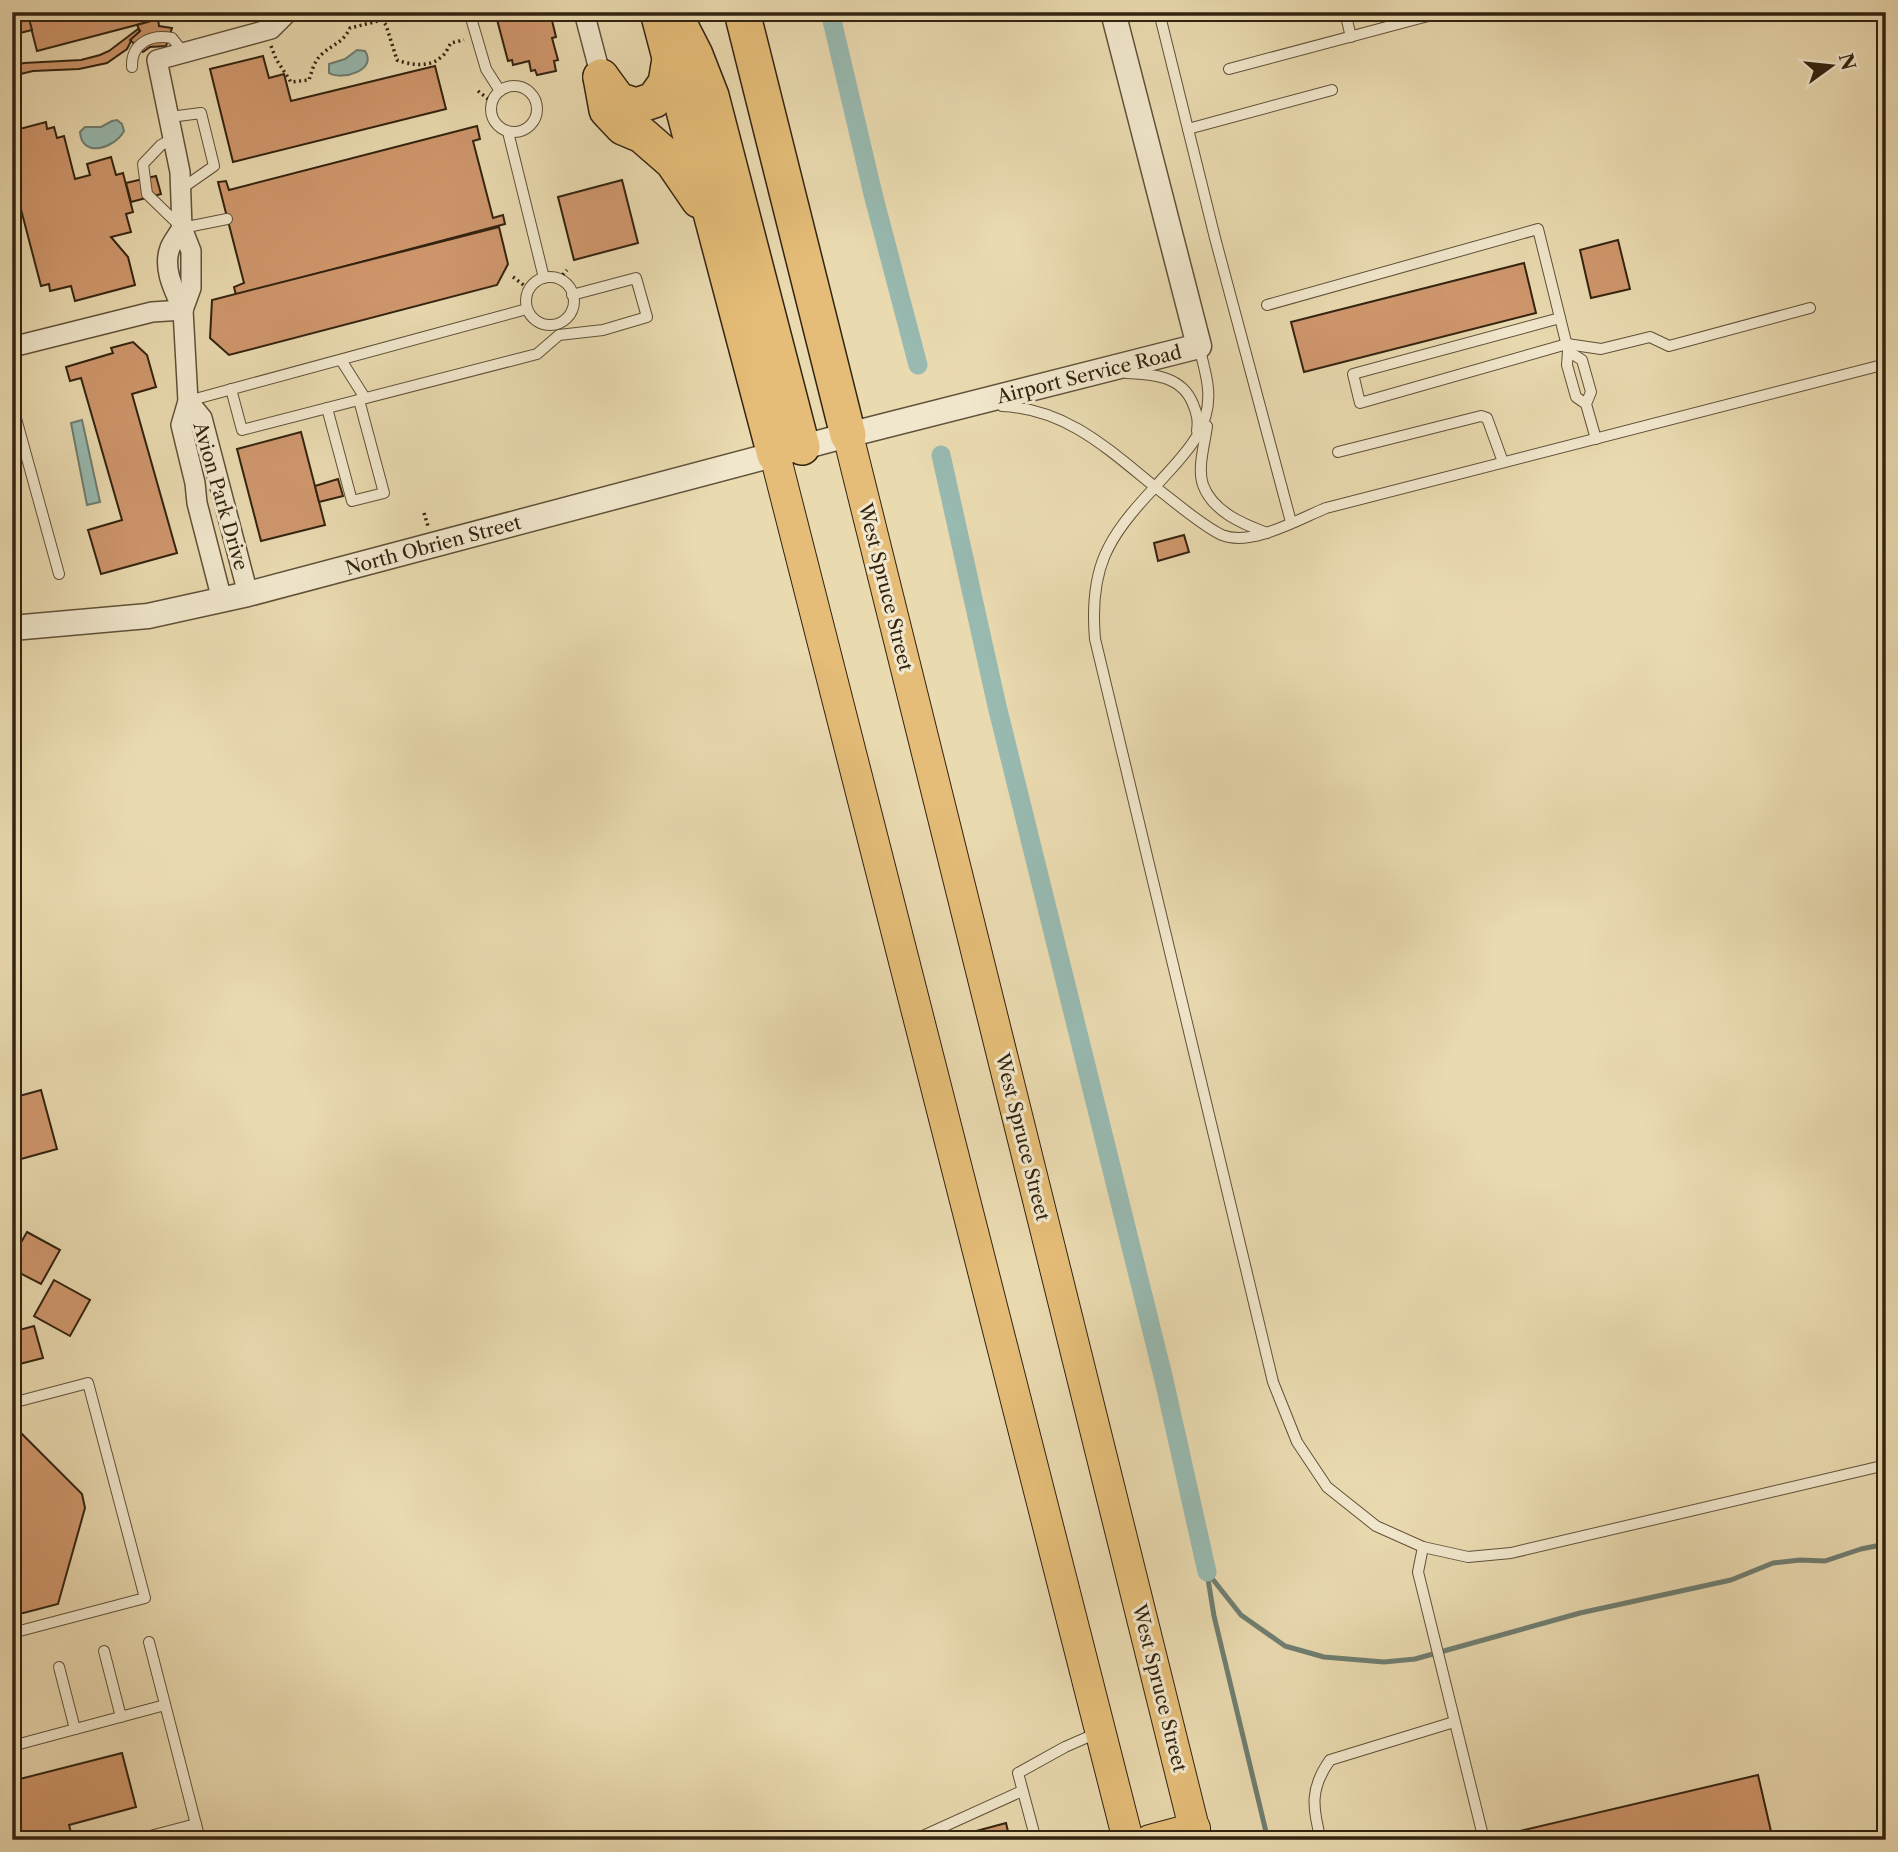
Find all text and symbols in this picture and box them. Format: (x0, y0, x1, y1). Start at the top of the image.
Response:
north arrow (1797, 32, 1867, 102)
text: N (1834, 51, 1860, 73)
street label: Airport Service Road (993, 340, 1184, 409)
street label: Avion Park Drive (188, 419, 253, 573)
street label: West Spruce Street (853, 500, 918, 674)
street label: North Obrien Street (343, 511, 524, 580)
street label: West Spruce Street (990, 1050, 1055, 1224)
street label: West Spruce Street (1127, 1601, 1192, 1775)

